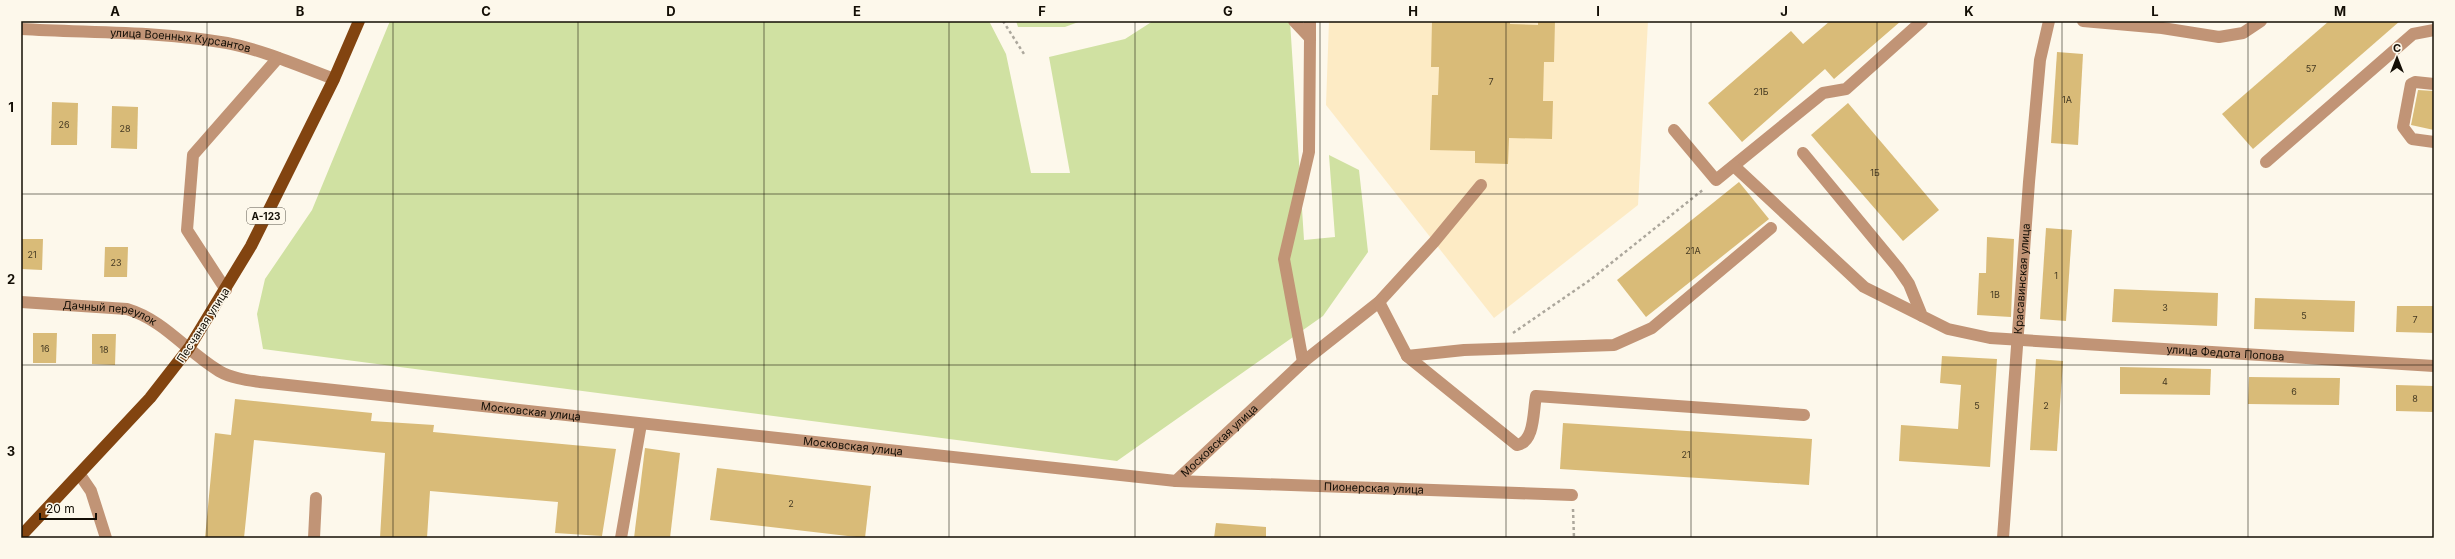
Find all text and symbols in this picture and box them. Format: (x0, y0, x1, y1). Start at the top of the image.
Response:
text: A (110, 3, 120, 19)
text: B (296, 3, 305, 19)
text: C (481, 3, 491, 19)
text: D (666, 3, 676, 19)
text: E (853, 3, 861, 19)
text: F (1038, 3, 1046, 19)
text: G (1223, 3, 1233, 19)
text: H (1408, 3, 1418, 19)
text: I (1596, 3, 1600, 19)
text: J (1780, 3, 1788, 19)
text: K (1964, 3, 1974, 19)
text: L (2151, 3, 2159, 19)
text: M (2334, 3, 2346, 19)
street label: улица Военных Курсантов (110, 25, 252, 55)
north arrow (2377, 38, 2417, 78)
text: С (2393, 41, 2401, 55)
house number: 57 (2306, 63, 2316, 74)
house number: 7 (1488, 76, 1494, 87)
house number: 21Б (1754, 86, 1769, 97)
house number: 1А (2062, 94, 2072, 105)
text: 1 (8, 99, 14, 115)
house number: 26 (58, 119, 70, 130)
house number: 28 (119, 123, 131, 134)
house number: 1Б (1870, 167, 1880, 178)
road number: А-123 (247, 208, 285, 224)
street label: Красавинская улица (2011, 223, 2033, 335)
house number: 21А (1685, 245, 1701, 256)
house number: 21 (27, 249, 37, 260)
house number: 23 (110, 257, 122, 268)
house number: 1 (2054, 270, 2058, 281)
text: 2 (7, 271, 15, 287)
street label: Песчаная улица (174, 285, 232, 365)
house number: 1В (1990, 289, 2000, 300)
street label: Дачный переулок (62, 298, 159, 329)
house number: 3 (2162, 302, 2168, 313)
house number: 5 (2301, 310, 2307, 321)
house number: 7 (2412, 314, 2418, 325)
street label: улица Федота Попова (2166, 342, 2285, 364)
house number: 16 (40, 343, 50, 354)
house number: 18 (99, 344, 109, 355)
house number: 4 (2162, 376, 2168, 387)
house number: 6 (2291, 386, 2297, 397)
house number: 8 (2412, 393, 2418, 404)
street label: Московская улица (480, 399, 582, 424)
house number: 5 (1974, 400, 1980, 411)
house number: 2 (2043, 400, 2049, 411)
street label: Московская улица (1178, 401, 1261, 480)
street label: Московская улица (802, 434, 904, 458)
text: 3 (7, 443, 15, 459)
house number: 21 (1681, 449, 1691, 460)
street label: Пионерская улица (1324, 479, 1424, 497)
scale bar (40, 495, 96, 521)
house number: 2 (788, 498, 794, 509)
text: 20 m (46, 501, 75, 516)

